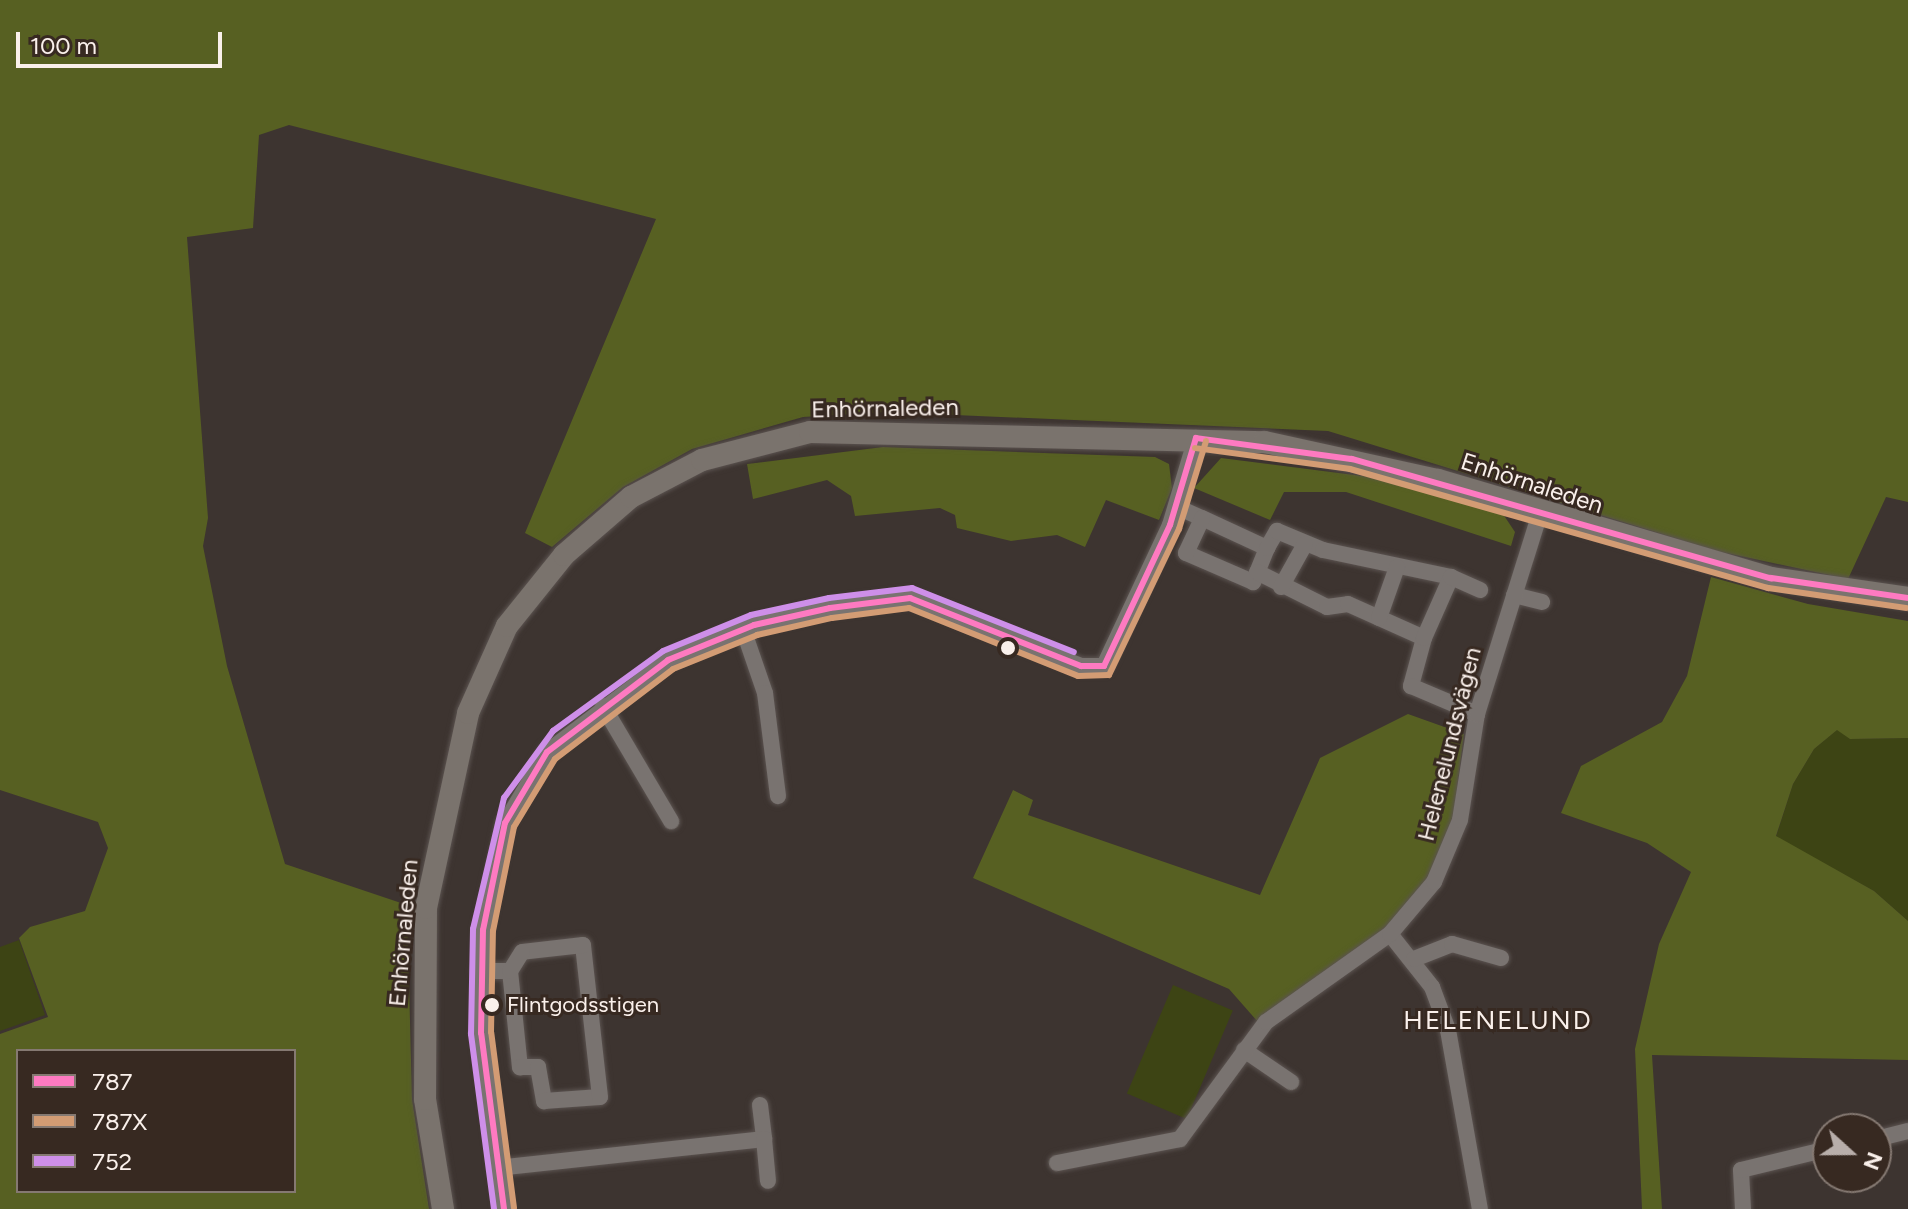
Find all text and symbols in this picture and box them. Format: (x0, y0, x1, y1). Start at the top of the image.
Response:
scale bar (20, 16, 226, 66)
text: 100 m (30, 31, 97, 60)
street label: Enhörnaleden (811, 392, 959, 424)
street label: Enhörnaleden (1457, 446, 1607, 520)
unlabelled marker (1000, 640, 1016, 656)
street label: Helenelundsvägen (1411, 644, 1487, 844)
street label: Enhörnaleden (382, 858, 424, 1008)
place label: Flintgodsstigen (507, 992, 659, 1018)
marker: Flintgodsstigen (484, 997, 500, 1013)
district label: HELENELUND (1403, 1005, 1593, 1037)
legend (16, 1049, 296, 1193)
text: 787 (92, 1067, 133, 1096)
text: 787X (92, 1107, 147, 1136)
north arrow (1812, 1113, 1892, 1193)
text: 752 (92, 1147, 132, 1176)
text: N (1857, 1148, 1889, 1174)

